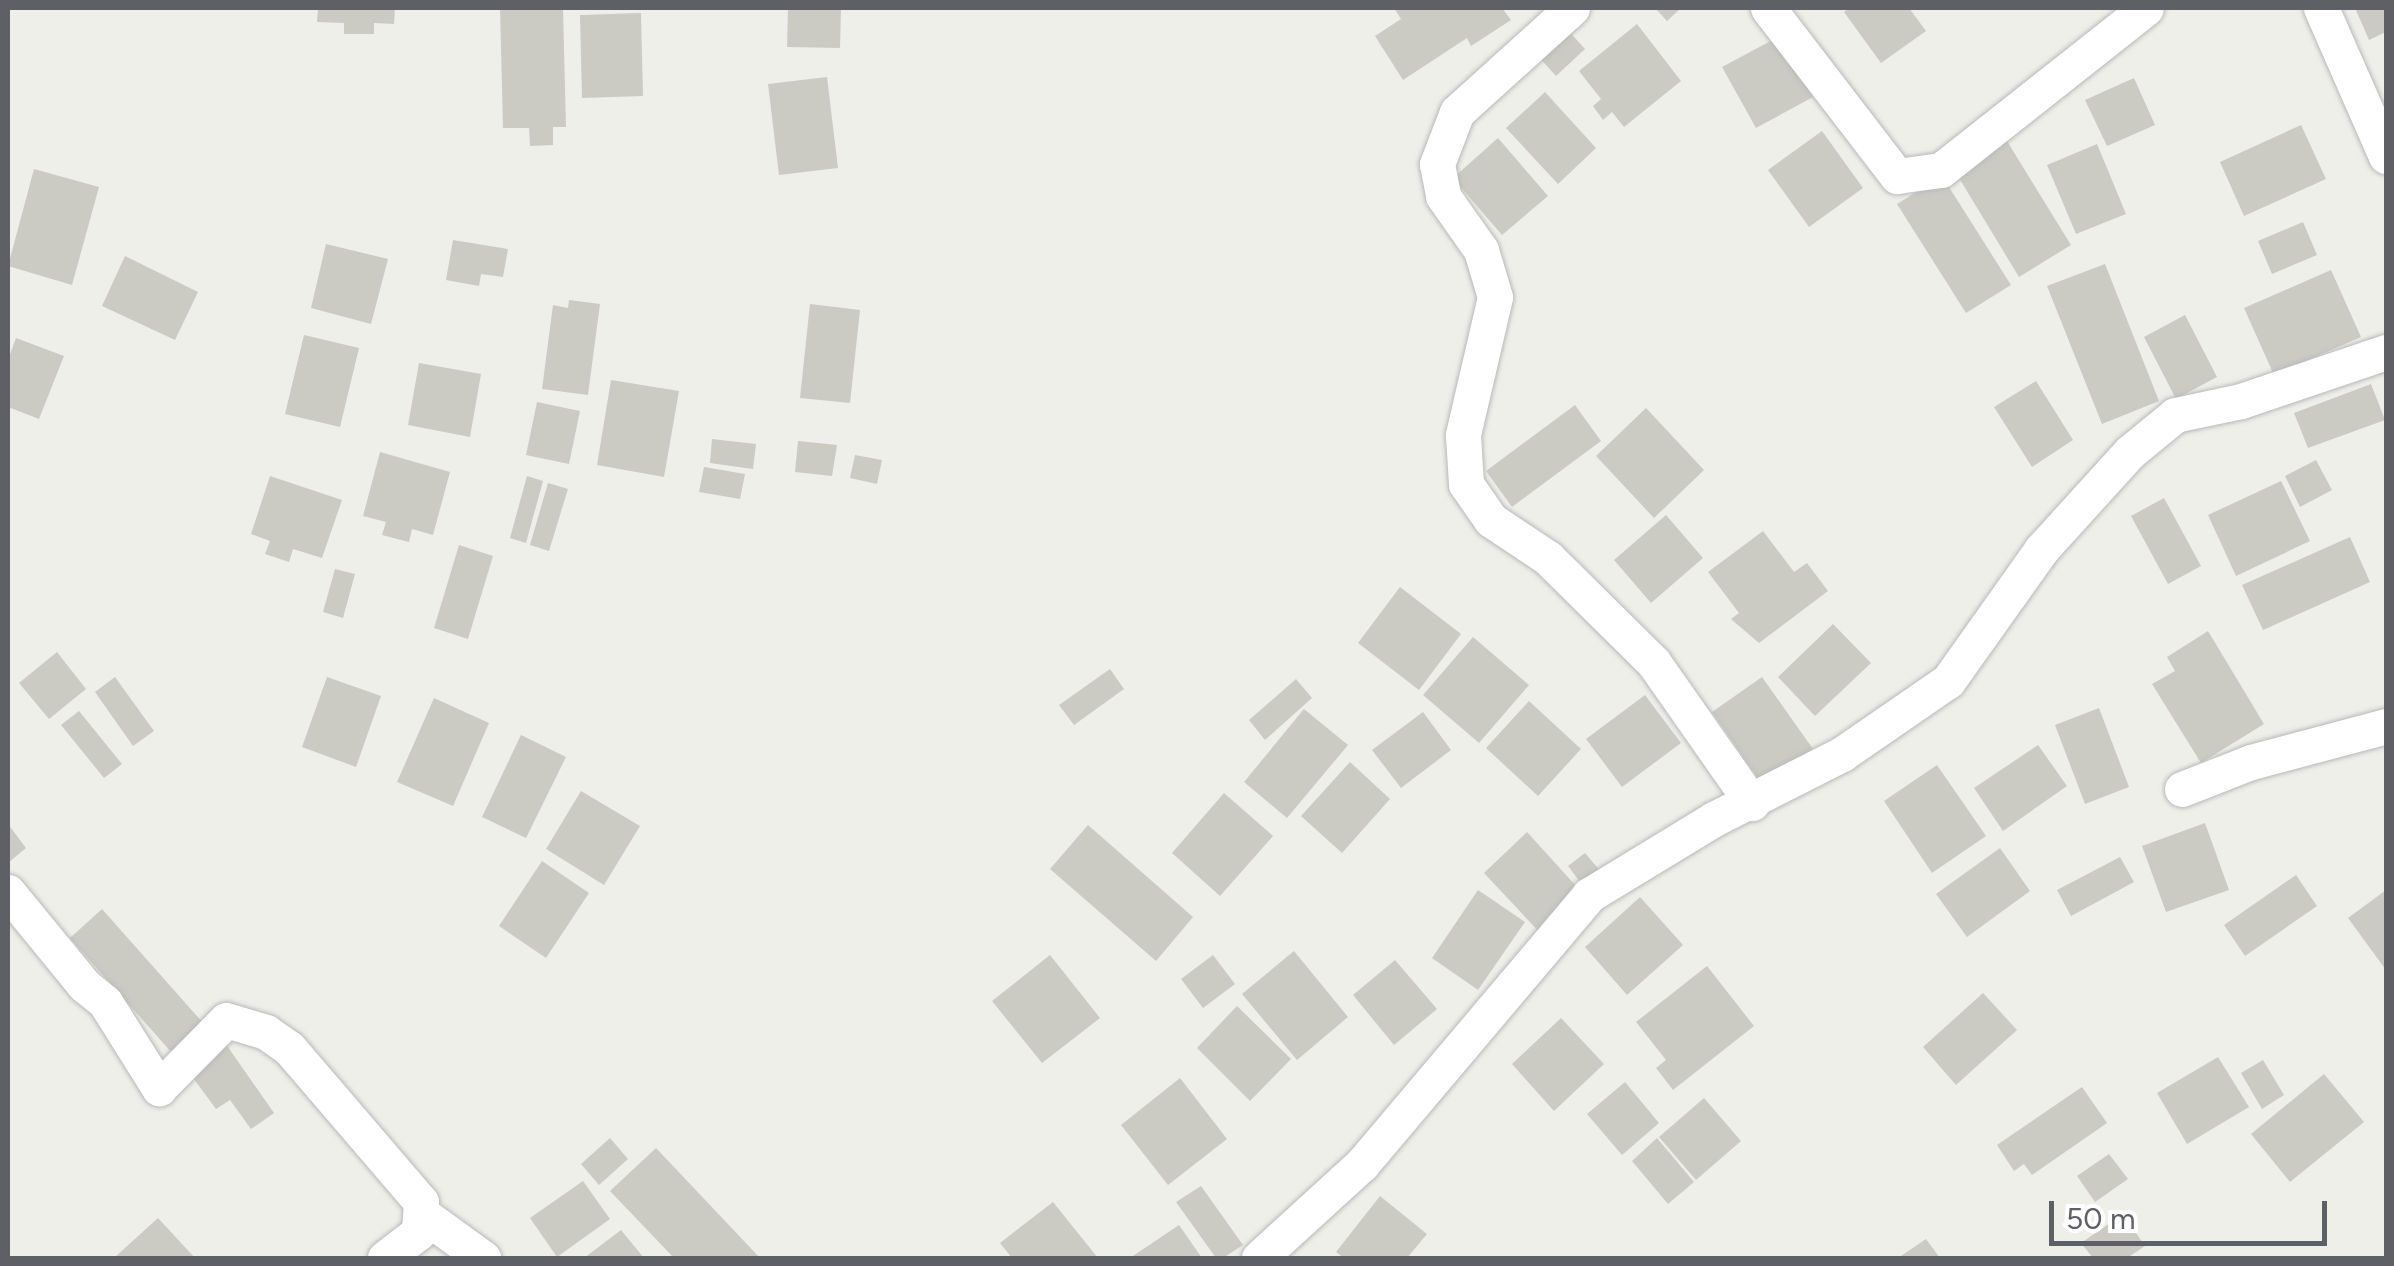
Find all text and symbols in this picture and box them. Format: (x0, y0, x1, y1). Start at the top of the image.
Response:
scale bar (2054, 1181, 2332, 1243)
text: 50 m (2066, 1200, 2135, 1237)

